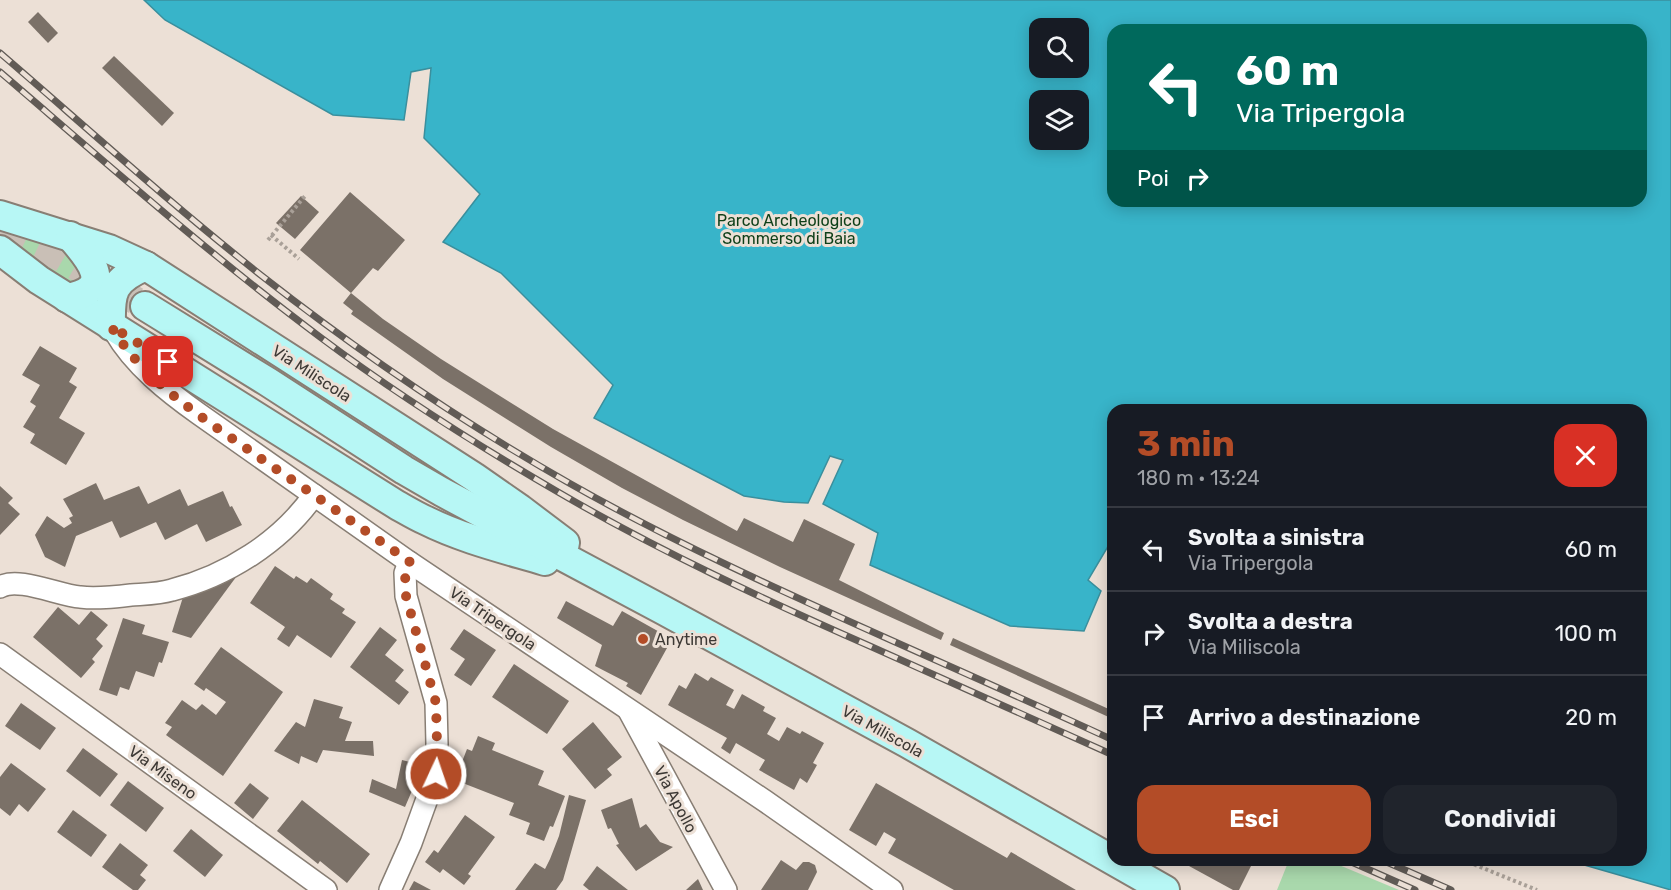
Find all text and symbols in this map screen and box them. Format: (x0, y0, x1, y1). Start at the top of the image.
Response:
map controls (1029, 18, 1089, 150)
button: search (1029, 18, 1089, 78)
text: 60 m (1236, 46, 1339, 96)
icon: left (1137, 48, 1215, 126)
button: layers (1029, 90, 1089, 150)
text: Via Tripergola (1236, 97, 1405, 129)
icon: right (1181, 162, 1214, 195)
text: Poi (1137, 165, 1169, 192)
park label: Parco Archeologico Sommerso di Baia (717, 211, 861, 248)
pin (142, 336, 193, 387)
street label: Via Miliscola (269, 341, 355, 406)
icon: arrive (151, 345, 184, 378)
text: 3 min (1137, 422, 1235, 465)
button: close (1554, 424, 1617, 487)
text: 180 m · 13:24 (1137, 466, 1260, 490)
text: Svolta a sinistra (1188, 524, 1365, 551)
icon: left (1137, 533, 1170, 566)
text: 60 m (1565, 536, 1617, 563)
text: Via Tripergola (1188, 551, 1314, 575)
street label: Via Tripergola (446, 582, 540, 654)
text: Svolta a destra (1188, 608, 1353, 635)
icon: right (1137, 617, 1170, 650)
text: 100 m (1555, 620, 1617, 647)
place label: Anytime (655, 630, 717, 649)
marker: Anytime (636, 632, 650, 646)
text: Via Miliscola (1188, 635, 1301, 659)
street label: Via Miliscola (839, 701, 927, 762)
icon: arrive (1137, 701, 1170, 734)
text: Arrivo a destinazione (1188, 704, 1420, 731)
text: 20 m (1565, 704, 1617, 731)
street label: Via Miseno (125, 741, 201, 803)
position arrow (404, 742, 468, 806)
street label: Via Apollo (650, 763, 701, 836)
button: Esci (1137, 785, 1371, 854)
button: Condividi (1383, 785, 1617, 854)

